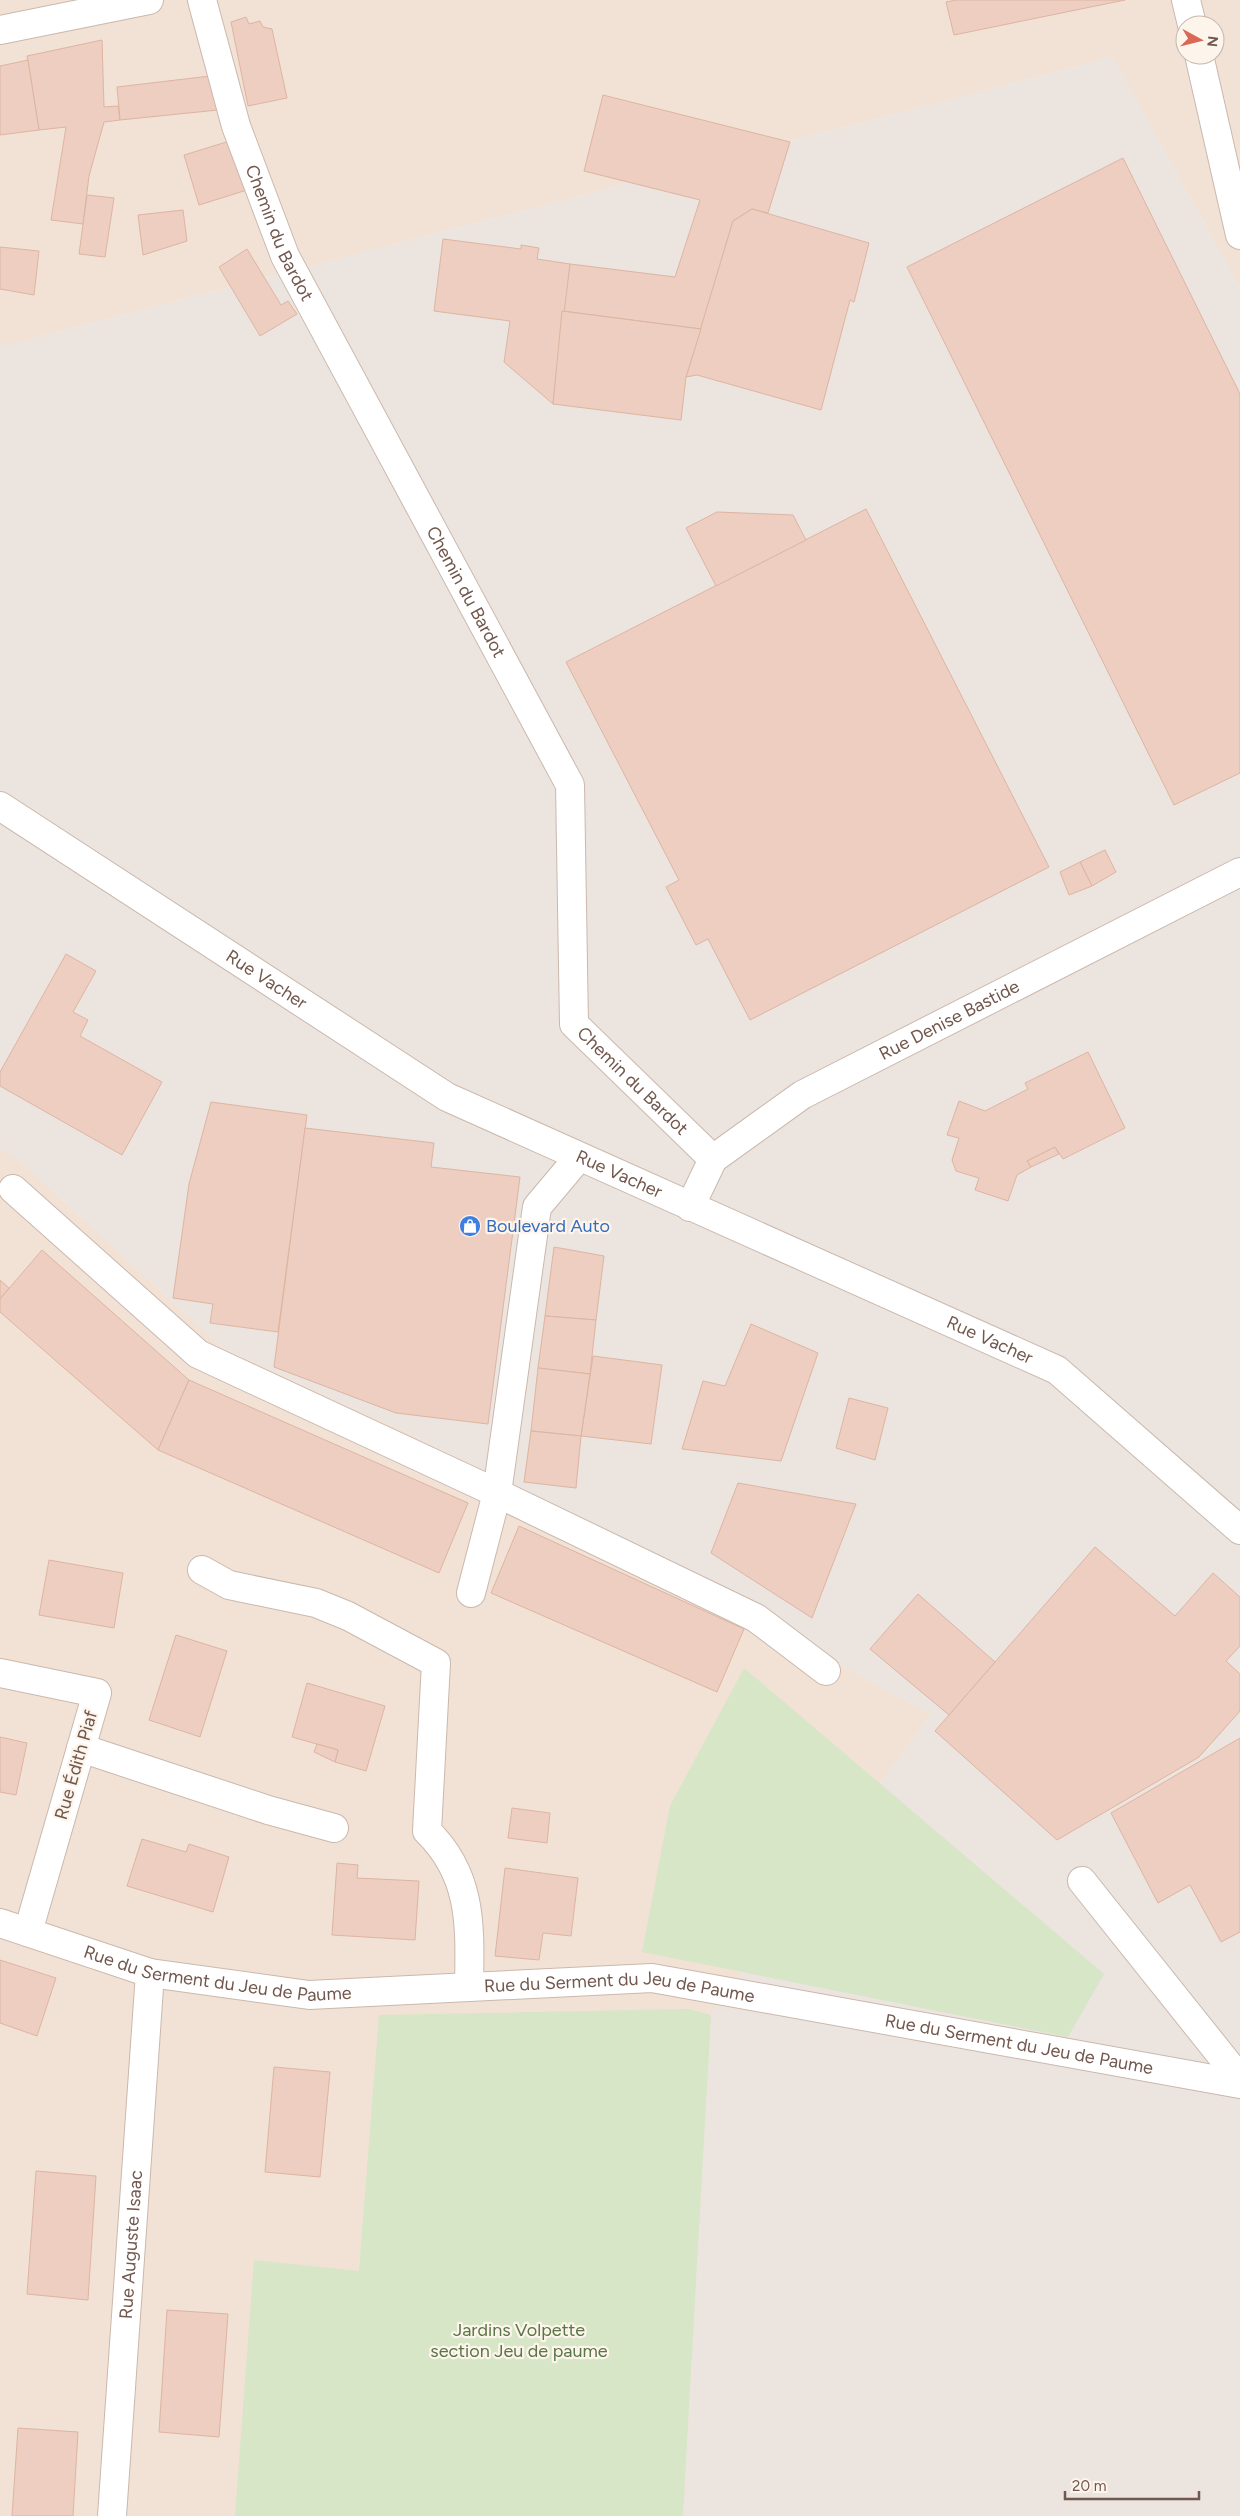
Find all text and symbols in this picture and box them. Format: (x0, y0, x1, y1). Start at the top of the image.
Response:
north arrow (1175, 15, 1225, 65)
text: N (1203, 35, 1222, 48)
street label: Chemin du Bardot (241, 162, 318, 305)
street label: Chemin du Bardot (422, 522, 510, 662)
street label: Rue Vacher (222, 945, 311, 1014)
street label: Rue Denise Bastide (875, 975, 1023, 1065)
street label: Chemin du Bardot (573, 1022, 693, 1140)
street label: Rue Vacher (573, 1145, 666, 1203)
shop icon: Boulevard Auto (458, 1214, 482, 1238)
place label: Boulevard Auto (486, 1215, 610, 1237)
street label: Rue Vacher (943, 1311, 1036, 1369)
street label: Rue Édith Piaf (50, 1707, 102, 1822)
street label: Rue du Serment du Jeu de Paume (81, 1941, 352, 2006)
street label: Rue du Serment du Jeu de Paume (483, 1967, 757, 2007)
street label: Rue du Serment du Jeu de Paume (883, 2009, 1155, 2079)
street label: Rue Auguste Isaac (115, 2169, 147, 2320)
park label: Jardins Volpette section Jeu de paume (430, 2319, 608, 2362)
scale bar (1065, 2468, 1199, 2500)
text: 20 m (1072, 2477, 1106, 2495)

